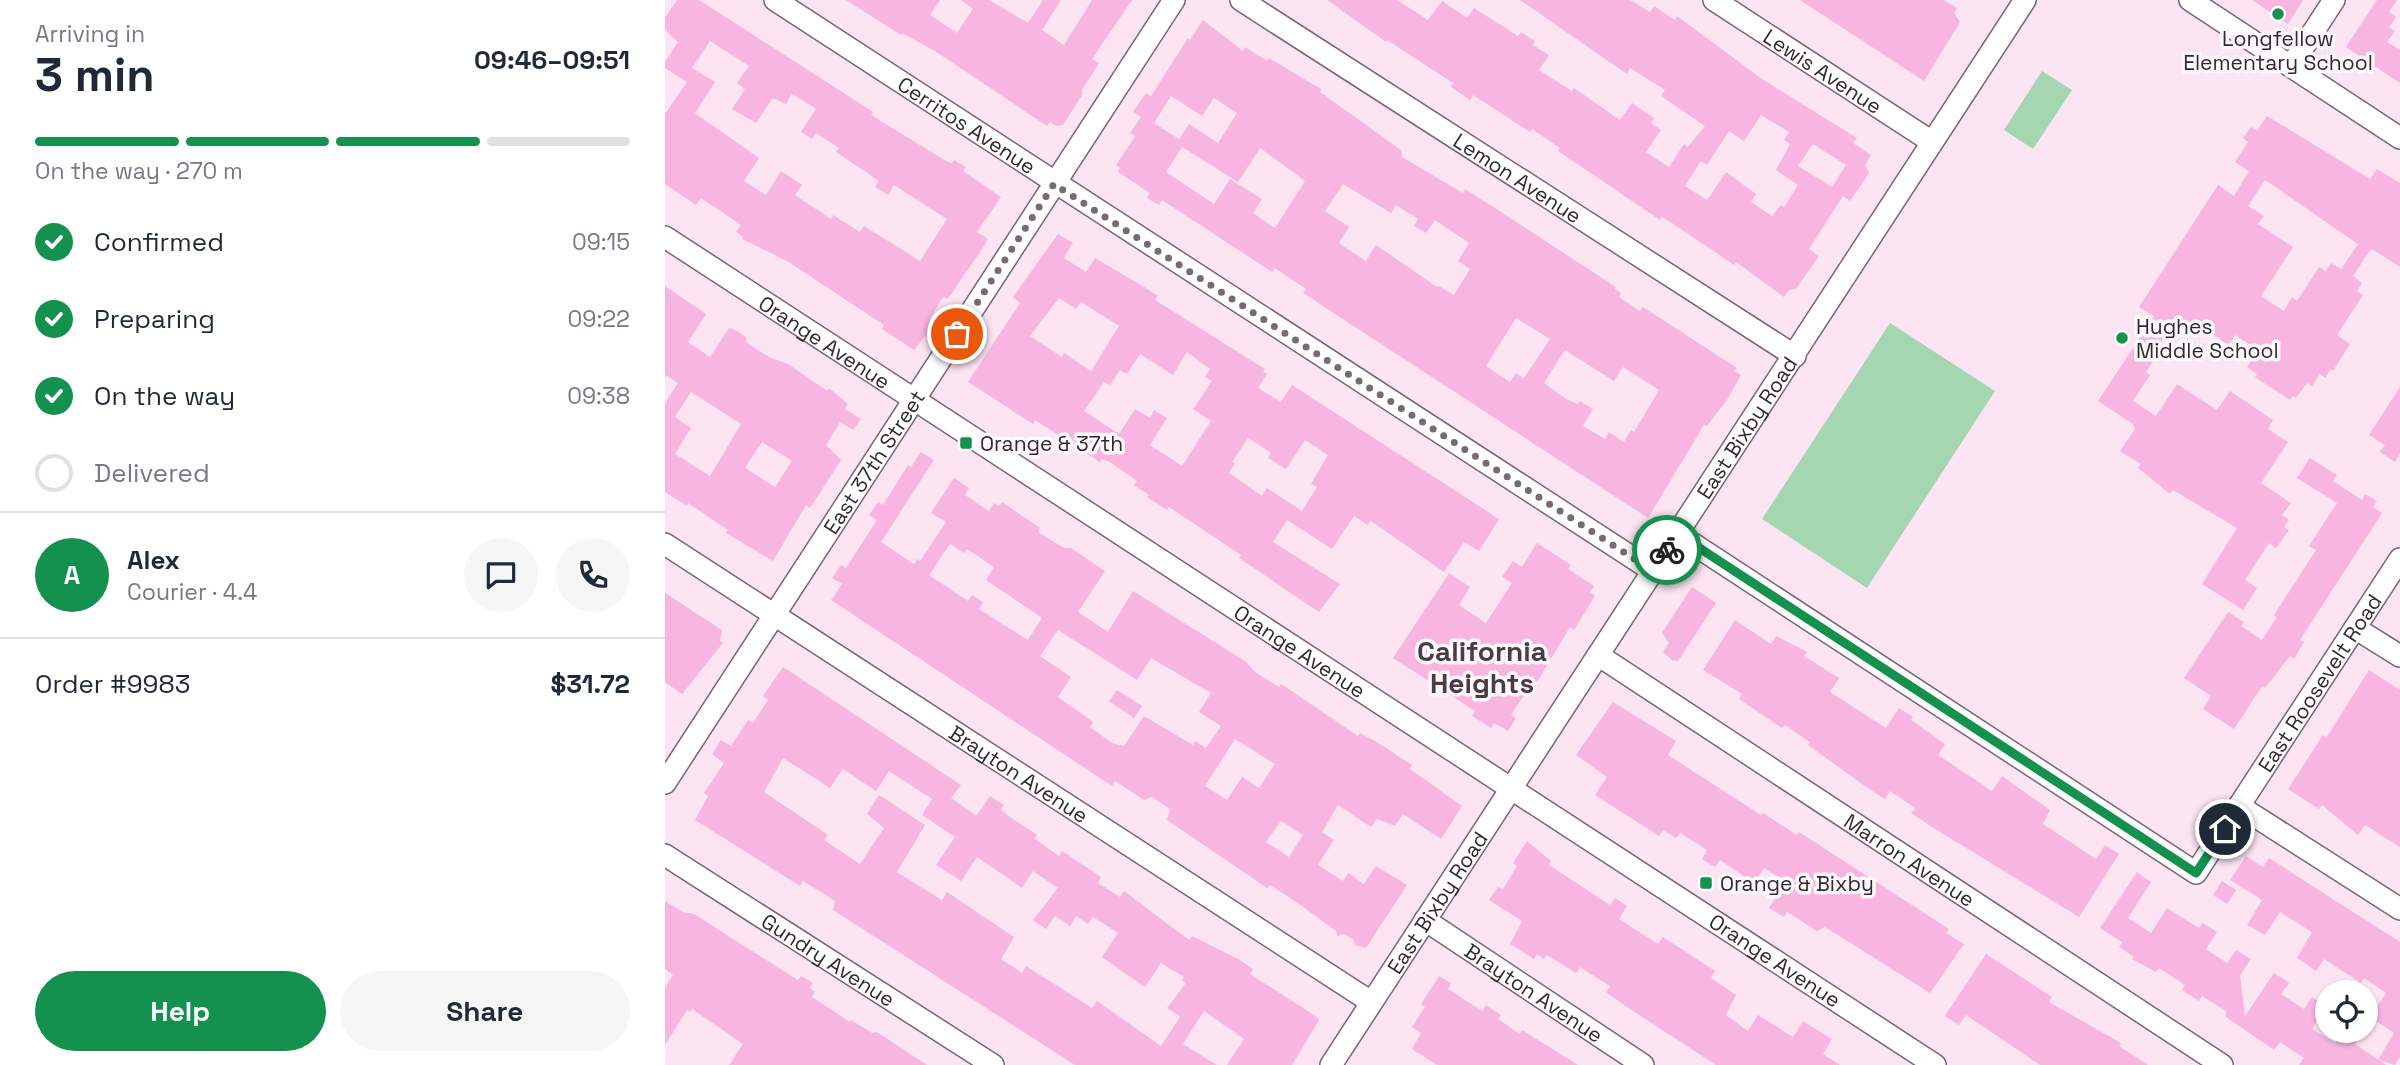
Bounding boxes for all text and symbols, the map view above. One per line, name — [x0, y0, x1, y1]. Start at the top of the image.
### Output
marker: Longfellow Elementary School — [2270, 6, 2286, 22]
text: Arriving in — [35, 19, 145, 49]
street label: Lewis Avenue — [1759, 23, 1887, 119]
place label: Longfellow Elementary School — [2183, 25, 2373, 76]
text: 09:46–09:51 — [474, 43, 630, 77]
text: 3 min — [35, 46, 155, 104]
street label: Cerritos Avenue — [893, 70, 1041, 180]
street label: Lemon Avenue — [1449, 127, 1587, 229]
text: On the way · 270 m — [35, 156, 243, 186]
icon: check — [35, 223, 73, 261]
text: Confirmed — [94, 225, 224, 259]
text: 09:15 — [572, 227, 630, 257]
street label: Orange Avenue — [754, 289, 896, 395]
icon: check — [35, 300, 73, 338]
text: Preparing — [94, 302, 215, 336]
text: 09:22 — [568, 304, 630, 334]
pin — [927, 304, 987, 364]
place label: Hughes Middle School — [2136, 313, 2279, 364]
icon: bag — [938, 315, 976, 353]
marker: Hughes Middle School — [2114, 330, 2130, 346]
street label: East Bixby Road — [1690, 351, 1803, 504]
icon: check — [35, 377, 73, 415]
text: On the way — [94, 379, 235, 413]
text: 09:38 — [567, 381, 630, 411]
street label: East 37th Street — [817, 385, 930, 539]
place label: Orange & 37th — [980, 430, 1123, 457]
marker: Orange & 37th — [958, 435, 974, 451]
text: Delivered — [94, 456, 210, 490]
courier — [1632, 515, 1702, 585]
icon: bike — [1648, 531, 1686, 569]
button: chat — [464, 538, 538, 612]
button: phone — [556, 538, 630, 612]
text: Alex — [127, 543, 180, 577]
text: A — [64, 558, 80, 592]
text: Courier · 4.4 — [127, 577, 257, 607]
street label: East Roosevelt Road — [2251, 589, 2387, 777]
street label: Orange Avenue — [1229, 598, 1371, 704]
district label: California Heights — [1417, 633, 1547, 701]
text: Order #9983 — [35, 667, 190, 701]
text: $31.72 — [551, 667, 630, 701]
street label: Brayton Avenue — [944, 719, 1094, 829]
pin — [2195, 799, 2255, 859]
street label: Marron Avenue — [1839, 807, 1980, 913]
icon: home — [2206, 810, 2244, 848]
street label: East Bixby Road — [1381, 826, 1493, 979]
place label: Orange & Bixby — [1720, 870, 1874, 897]
marker: Orange & Bixby — [1698, 875, 1714, 891]
street label: Gundry Avenue — [757, 907, 900, 1012]
street label: Orange Avenue — [1704, 907, 1846, 1013]
street label: Brayton Avenue — [1460, 937, 1608, 1048]
button: Help — [35, 971, 326, 1051]
button: Share — [340, 971, 630, 1051]
map controls — [2315, 980, 2378, 1043]
button: locate — [2315, 980, 2378, 1043]

